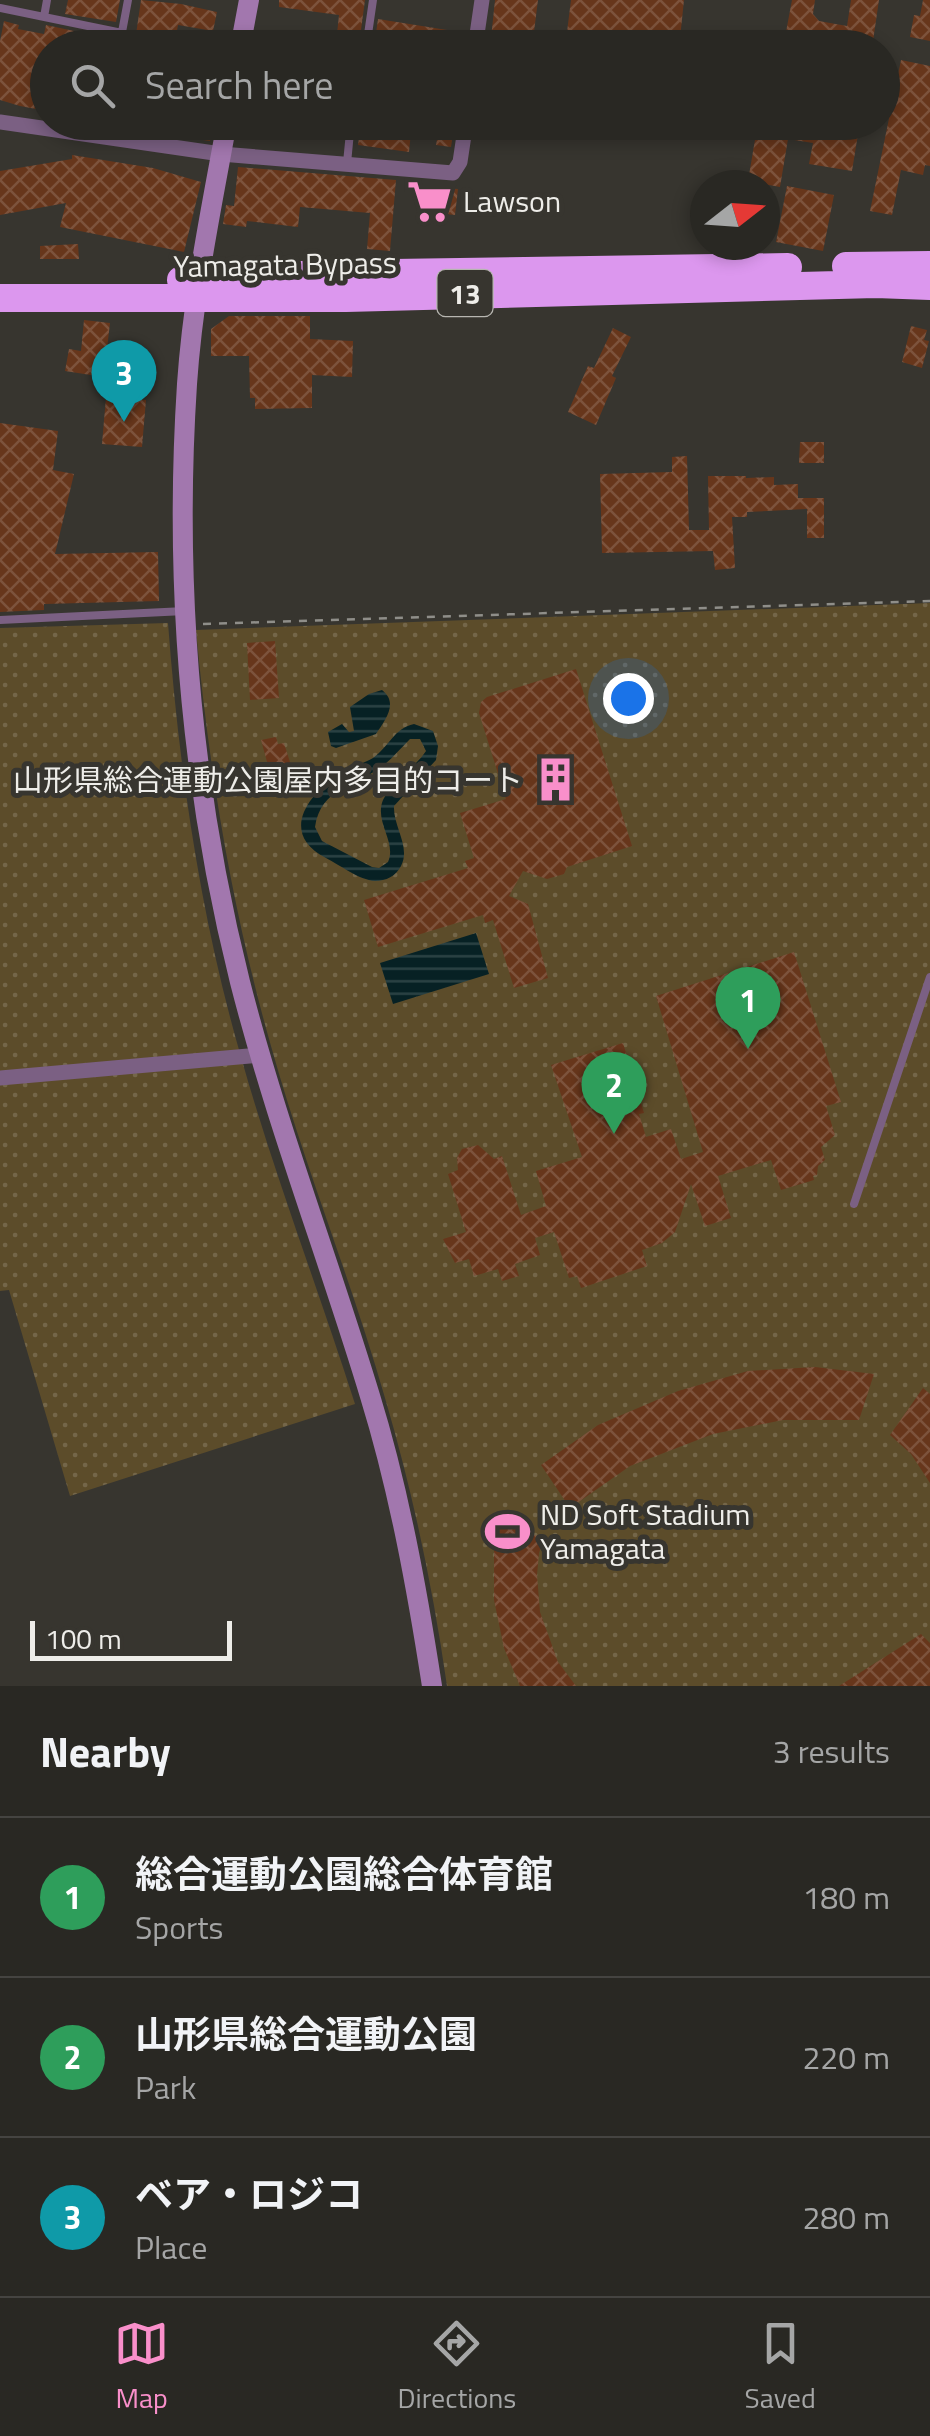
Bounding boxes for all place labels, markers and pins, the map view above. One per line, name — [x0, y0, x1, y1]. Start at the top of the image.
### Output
supermarket icon: Lawson — [406, 177, 454, 225]
place label: Lawson — [463, 178, 561, 224]
pin: 3 — [92, 340, 156, 422]
building icon: 山形県総合運動公園屋内多目的コート — [532, 756, 580, 804]
place label: 山形県総合運動公園屋内多目的コート — [13, 757, 523, 803]
pin: 1 — [716, 966, 780, 1049]
pin: 2 — [582, 1052, 646, 1134]
place label: ND Soft Stadium Yamagata — [540, 1491, 750, 1571]
sports icon: ND Soft Stadium Yamagata — [483, 1507, 531, 1555]

